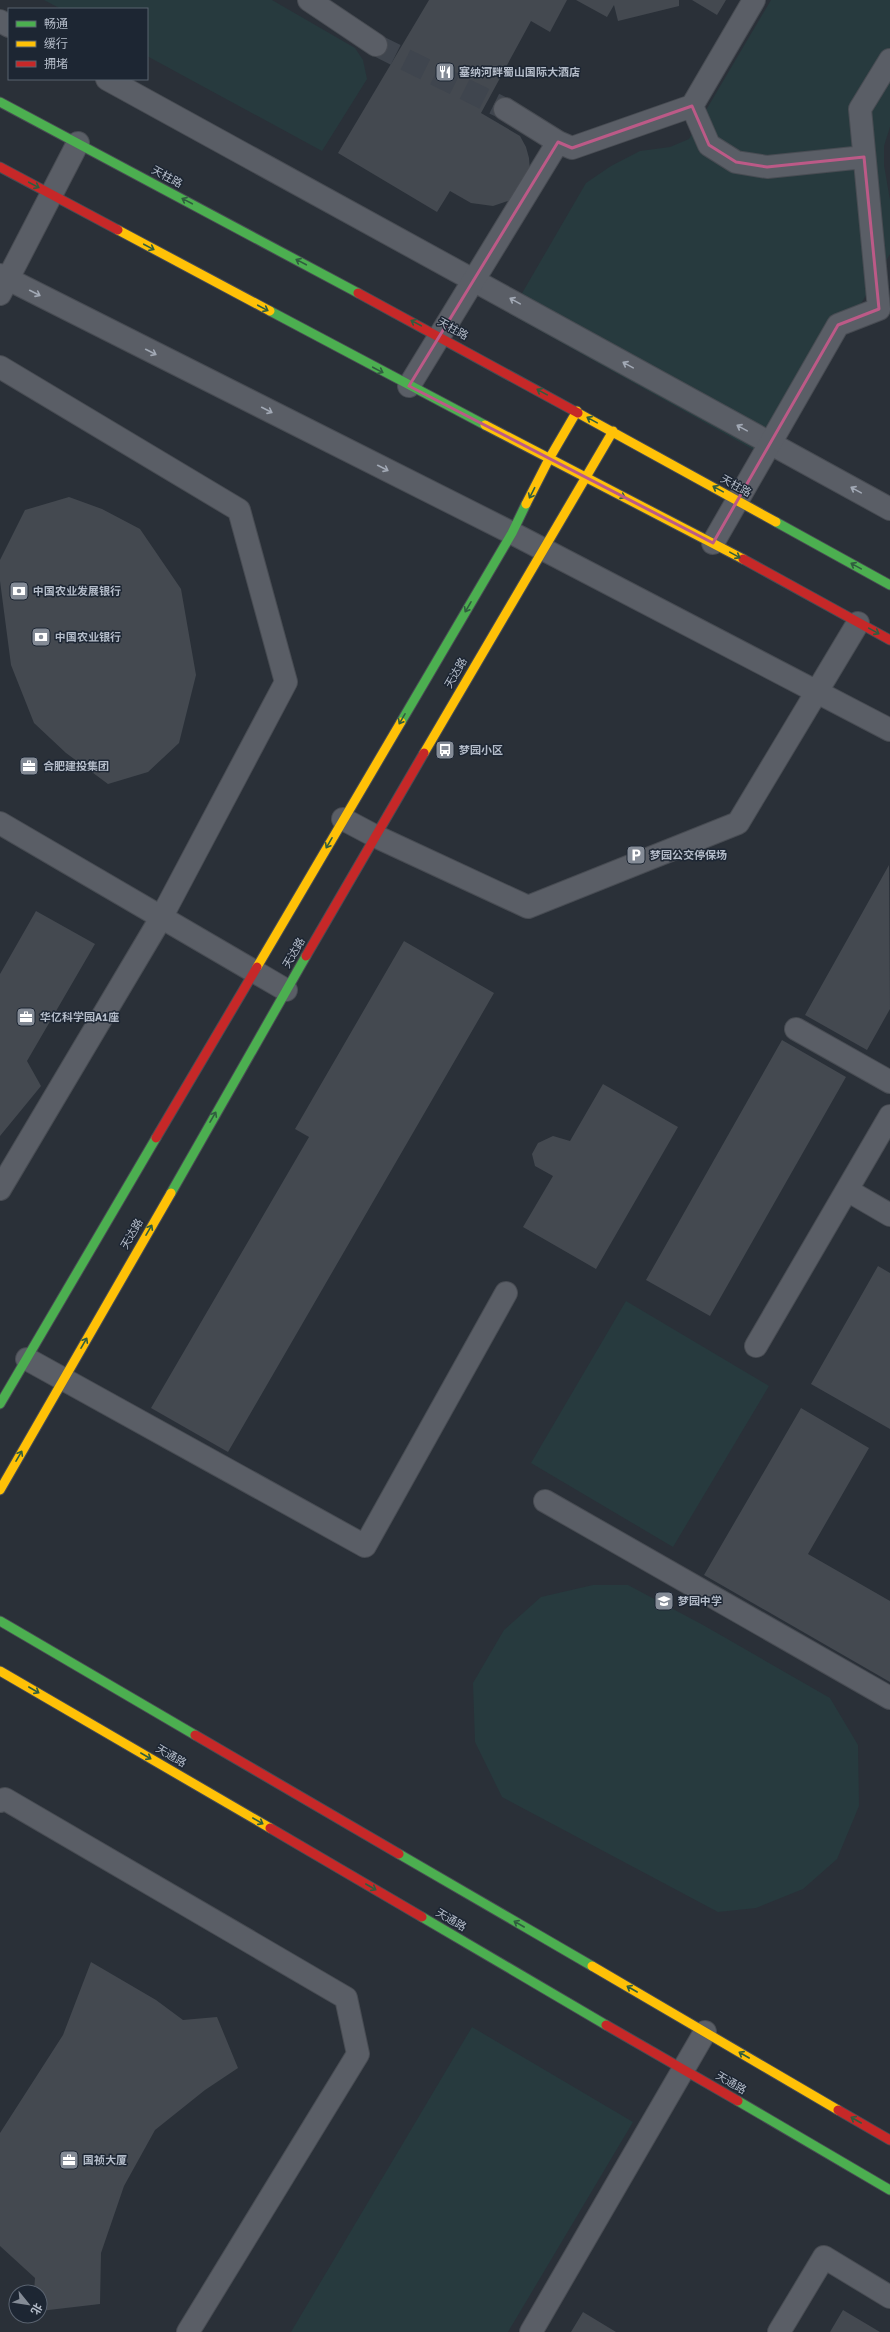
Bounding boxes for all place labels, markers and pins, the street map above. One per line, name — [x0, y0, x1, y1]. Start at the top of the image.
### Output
restaurant icon: 塞纳河畔蜀山国际大酒店 — [434, 61, 456, 83]
place label: 塞纳河畔蜀山国际大酒店 — [459, 66, 580, 79]
bank icon: 中国农业发展银行 — [8, 580, 30, 602]
place label: 中国农业发展银行 — [33, 585, 121, 598]
bank icon: 中国农业银行 — [30, 626, 52, 648]
place label: 中国农业银行 — [55, 631, 121, 644]
bus stop icon: 梦园小区 — [434, 739, 456, 761]
place label: 梦园小区 — [459, 744, 503, 757]
office icon: 合肥建投集团 — [18, 755, 40, 777]
place label: 合肥建投集团 — [43, 760, 109, 773]
parking icon: 梦园公交停保场 — [625, 844, 647, 866]
place label: 梦园公交停保场 — [650, 849, 727, 862]
office icon: 华亿科学园A1座 — [15, 1006, 37, 1028]
place label: 华亿科学园A1座 — [40, 1011, 119, 1024]
school or university icon: 梦园中学 — [653, 1590, 675, 1612]
place label: 梦园中学 — [678, 1595, 722, 1608]
office icon: 国祯大厦 — [58, 2149, 80, 2171]
place label: 国祯大厦 — [83, 2154, 127, 2167]

